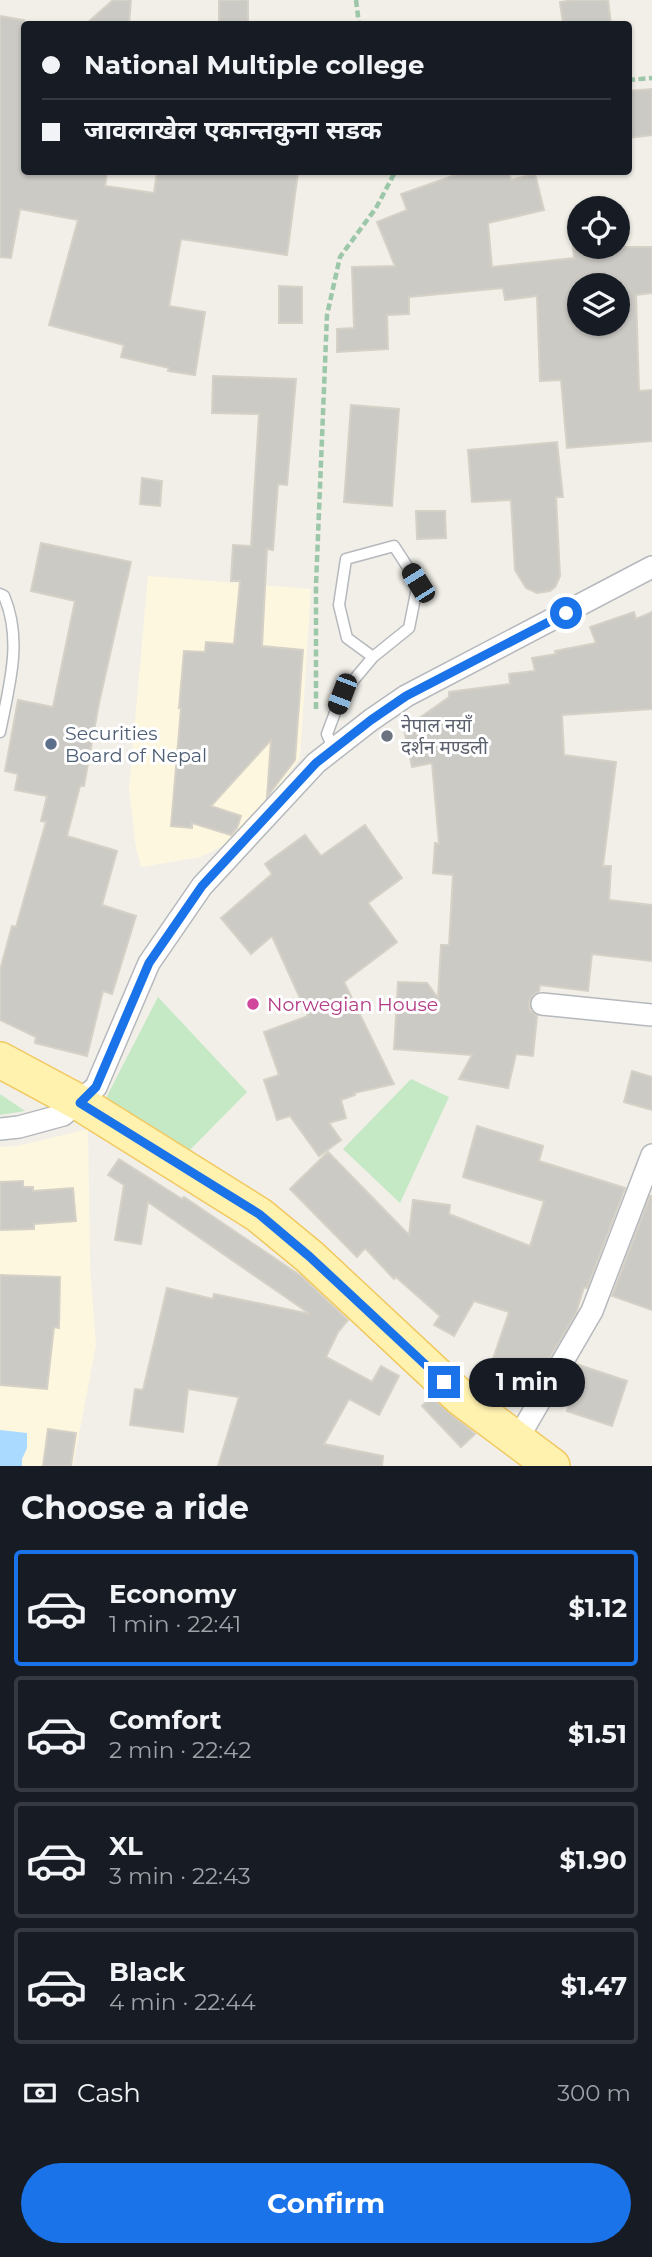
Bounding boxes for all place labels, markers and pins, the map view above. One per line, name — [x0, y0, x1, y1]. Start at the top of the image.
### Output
place label: नेपाल नयाँ दर्शन मण्डली — [401, 714, 489, 759]
place label: Securities Board of Nepal — [65, 722, 207, 767]
marker: नेपाल नयाँ दर्शन मण्डली — [379, 728, 395, 744]
marker: Securities Board of Nepal — [43, 736, 59, 752]
place label: Norwegian House — [267, 993, 438, 1016]
marker: Norwegian House — [245, 996, 261, 1012]

